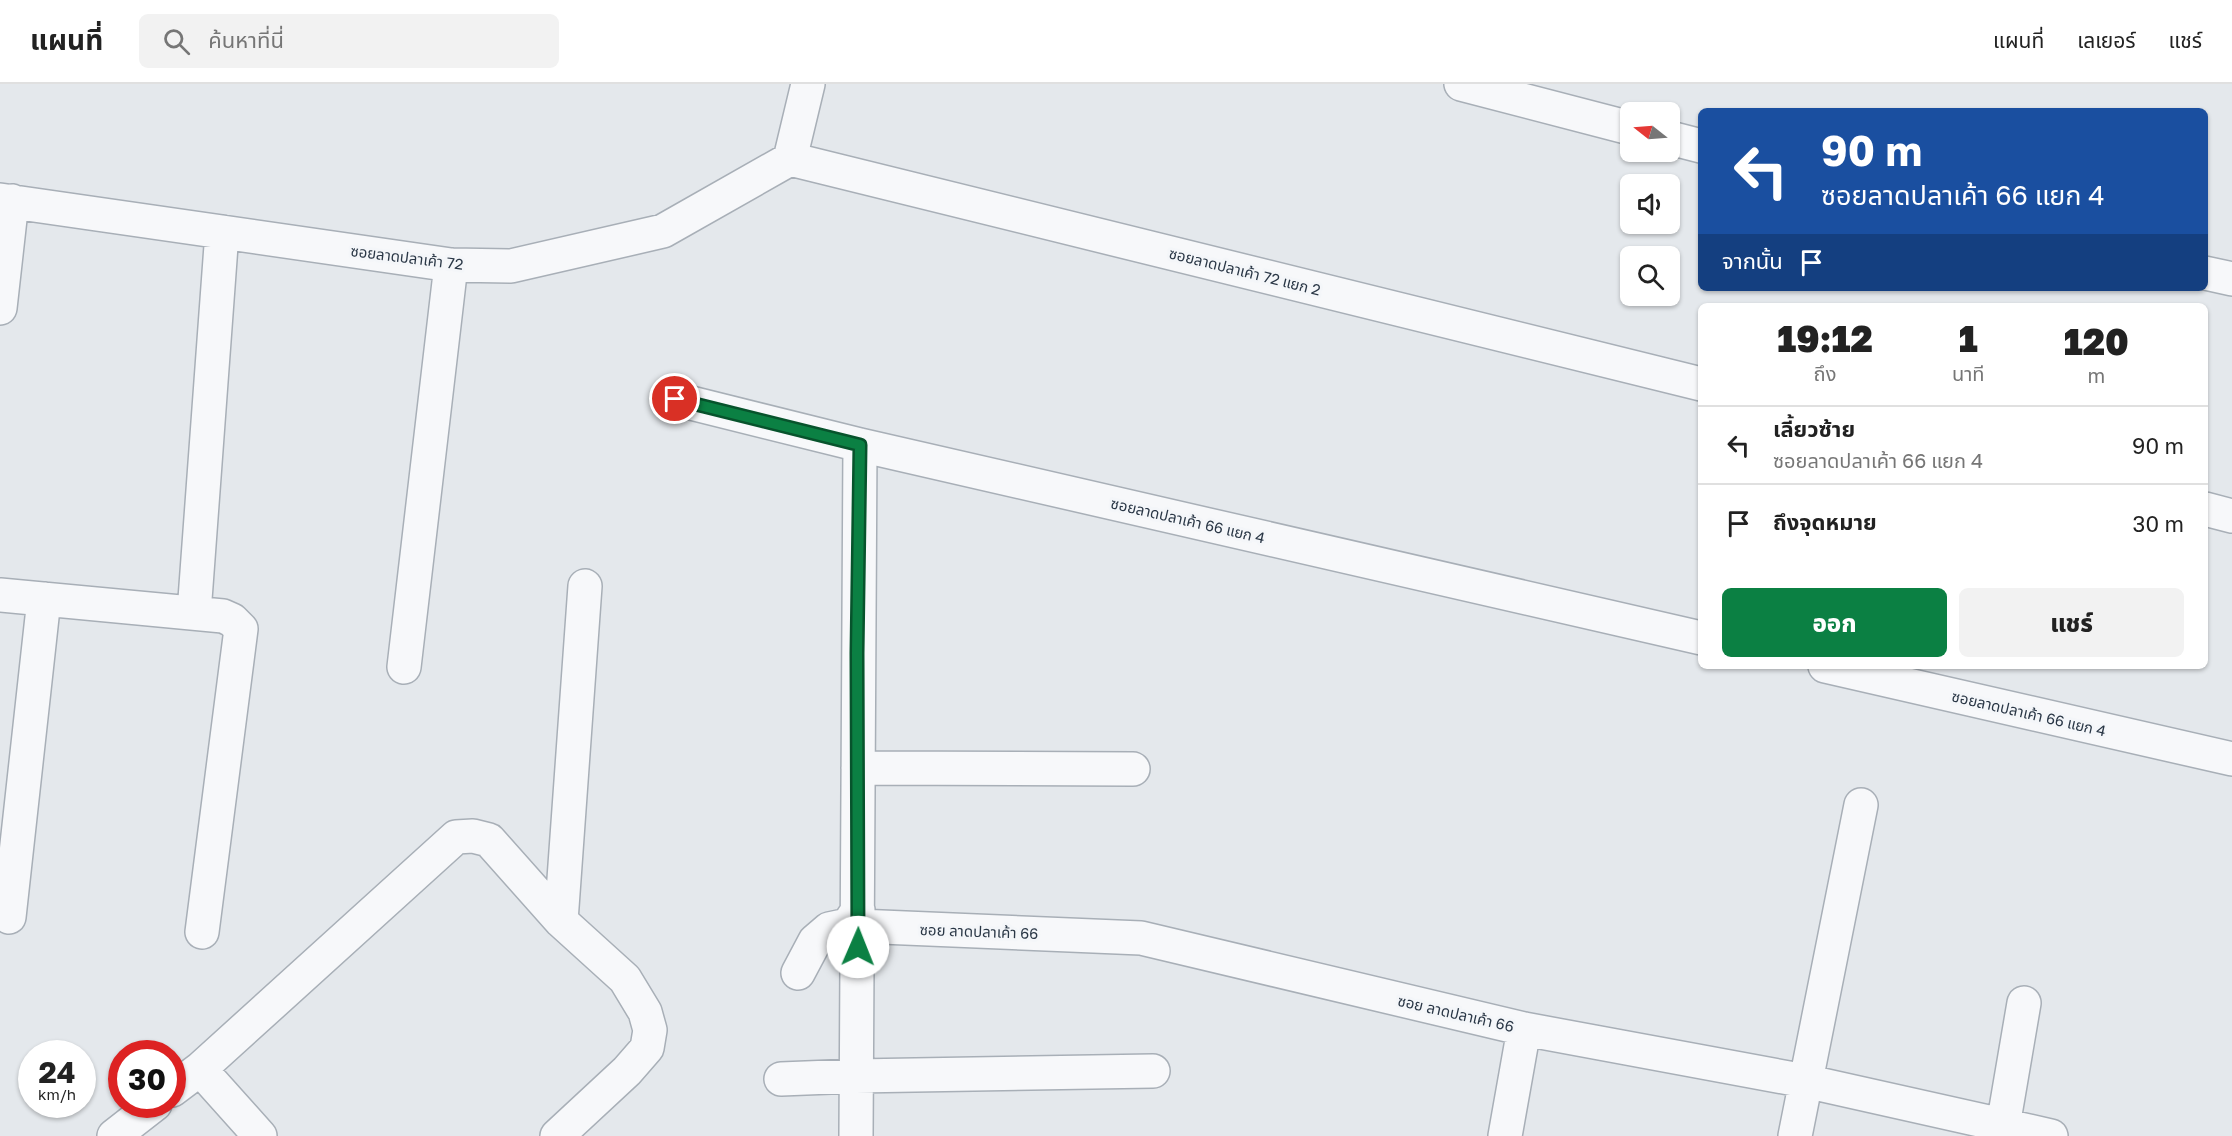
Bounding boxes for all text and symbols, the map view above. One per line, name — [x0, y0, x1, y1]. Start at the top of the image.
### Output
search box — [139, 14, 559, 68]
text: แผนที่ — [30, 23, 103, 56]
icon: search — [160, 25, 193, 58]
text: ค้นหาที่นี่ — [208, 26, 284, 53]
text: แผนที่ — [1993, 27, 2044, 53]
text: เลเยอร์ — [2077, 27, 2136, 53]
text: แชร์ — [2169, 27, 2202, 53]
north arrow — [1620, 102, 1680, 162]
map controls — [1620, 102, 1680, 306]
text: 90 m — [1821, 125, 1922, 175]
icon: left — [1722, 132, 1800, 210]
button: sound — [1620, 174, 1680, 234]
text: ซอยลาดปลาเค้า 66 แยก 4 — [1821, 179, 2105, 211]
street label: ซอยลาดปลาเค้า 72 — [350, 241, 464, 273]
street label: ซอยลาดปลาเค้า 72 แยก 2 — [1167, 243, 1323, 299]
button: search — [1620, 246, 1680, 306]
icon: arrive — [1795, 246, 1828, 279]
text: จากนั้น — [1722, 247, 1783, 274]
text: 19:12 — [1777, 317, 1873, 360]
text: 1 — [1959, 317, 1978, 360]
text: 120 — [2064, 320, 2129, 363]
text: ถึง — [1814, 361, 1836, 385]
text: นาที — [1952, 361, 1985, 385]
text: m — [2087, 363, 2105, 387]
pin — [649, 373, 700, 424]
icon: arrive — [658, 382, 691, 415]
text: เลี้ยวซ้าย — [1773, 415, 1855, 442]
icon: left — [1722, 429, 1755, 462]
text: 90 m — [2132, 432, 2184, 459]
text: ซอยลาดปลาเค้า 66 แยก 4 — [1773, 448, 1983, 472]
street label: ซอยลาดปลาเค้า 66 แยก 4 — [1109, 494, 1267, 546]
icon: arrive — [1722, 507, 1755, 540]
text: ถึงจุดหมาย — [1773, 508, 1877, 535]
text: 30 m — [2133, 510, 2184, 537]
button: ออก — [1722, 588, 1947, 657]
button: แชร์ — [1959, 588, 2184, 657]
street label: ซอยลาดปลาเค้า 66 แยก 4 — [1950, 687, 2108, 739]
position arrow — [826, 915, 890, 979]
street label: ซอย ลาดปลาเค้า 66 — [919, 920, 1039, 942]
street label: ซอย ลาดปลาเค้า 66 — [1396, 991, 1516, 1035]
speed limit sign: 30 — [108, 1040, 186, 1118]
text: 24 — [38, 1054, 76, 1090]
text: km/h — [38, 1085, 76, 1103]

